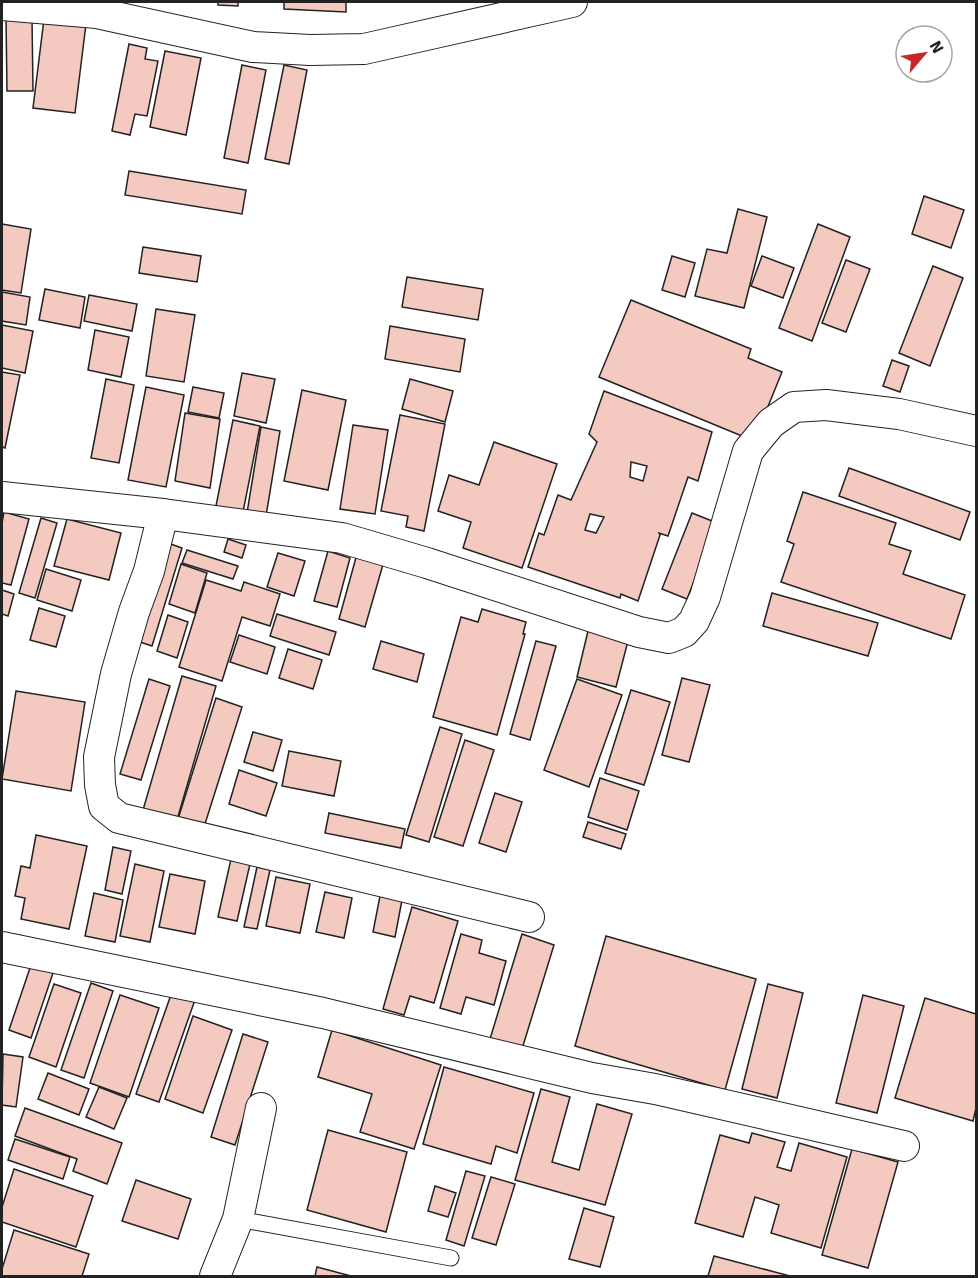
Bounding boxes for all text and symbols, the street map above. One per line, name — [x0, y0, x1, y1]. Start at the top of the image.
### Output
north arrow — [894, 24, 954, 84]
text: N — [925, 37, 948, 57]

